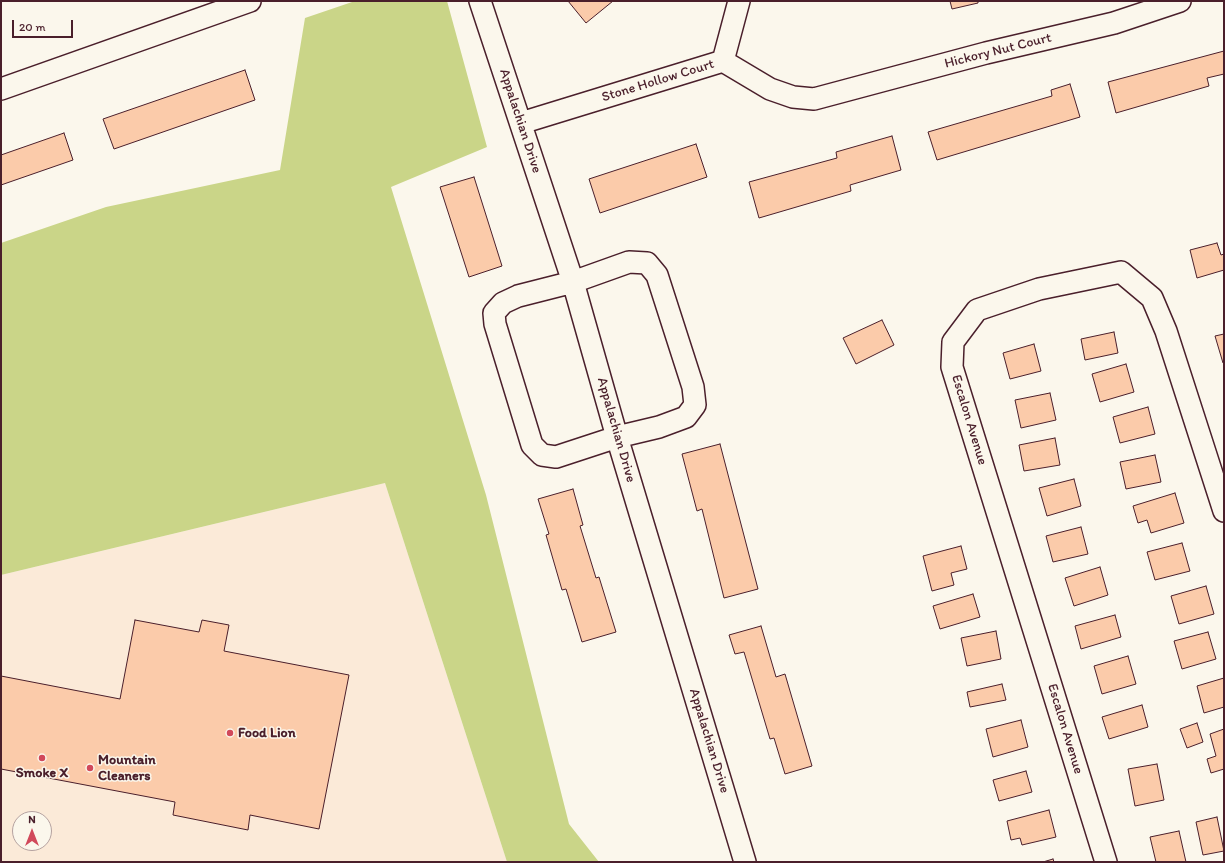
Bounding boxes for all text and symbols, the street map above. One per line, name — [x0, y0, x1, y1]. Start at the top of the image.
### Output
scale bar — [14, 12, 75, 38]
text: 20 m — [19, 20, 46, 34]
street label: Hickory Nut Court — [943, 30, 1053, 72]
street label: Stone Hollow Court — [600, 56, 716, 106]
street label: Appalachian Drive — [495, 67, 545, 175]
street label: Escalon Avenue — [947, 373, 991, 467]
street label: Appalachian Drive — [593, 375, 639, 485]
street label: Escalon Avenue — [1043, 682, 1087, 776]
street label: Appalachian Drive — [685, 687, 733, 795]
place label: Food Lion — [238, 725, 296, 741]
marker: Food Lion — [225, 728, 235, 738]
place label: Mountain Cleaners — [98, 752, 156, 784]
marker: Smoke X — [37, 753, 47, 763]
marker: Mountain Cleaners — [85, 763, 95, 773]
place label: Smoke X — [16, 765, 68, 781]
north arrow — [12, 811, 52, 851]
text: N — [28, 813, 36, 826]

